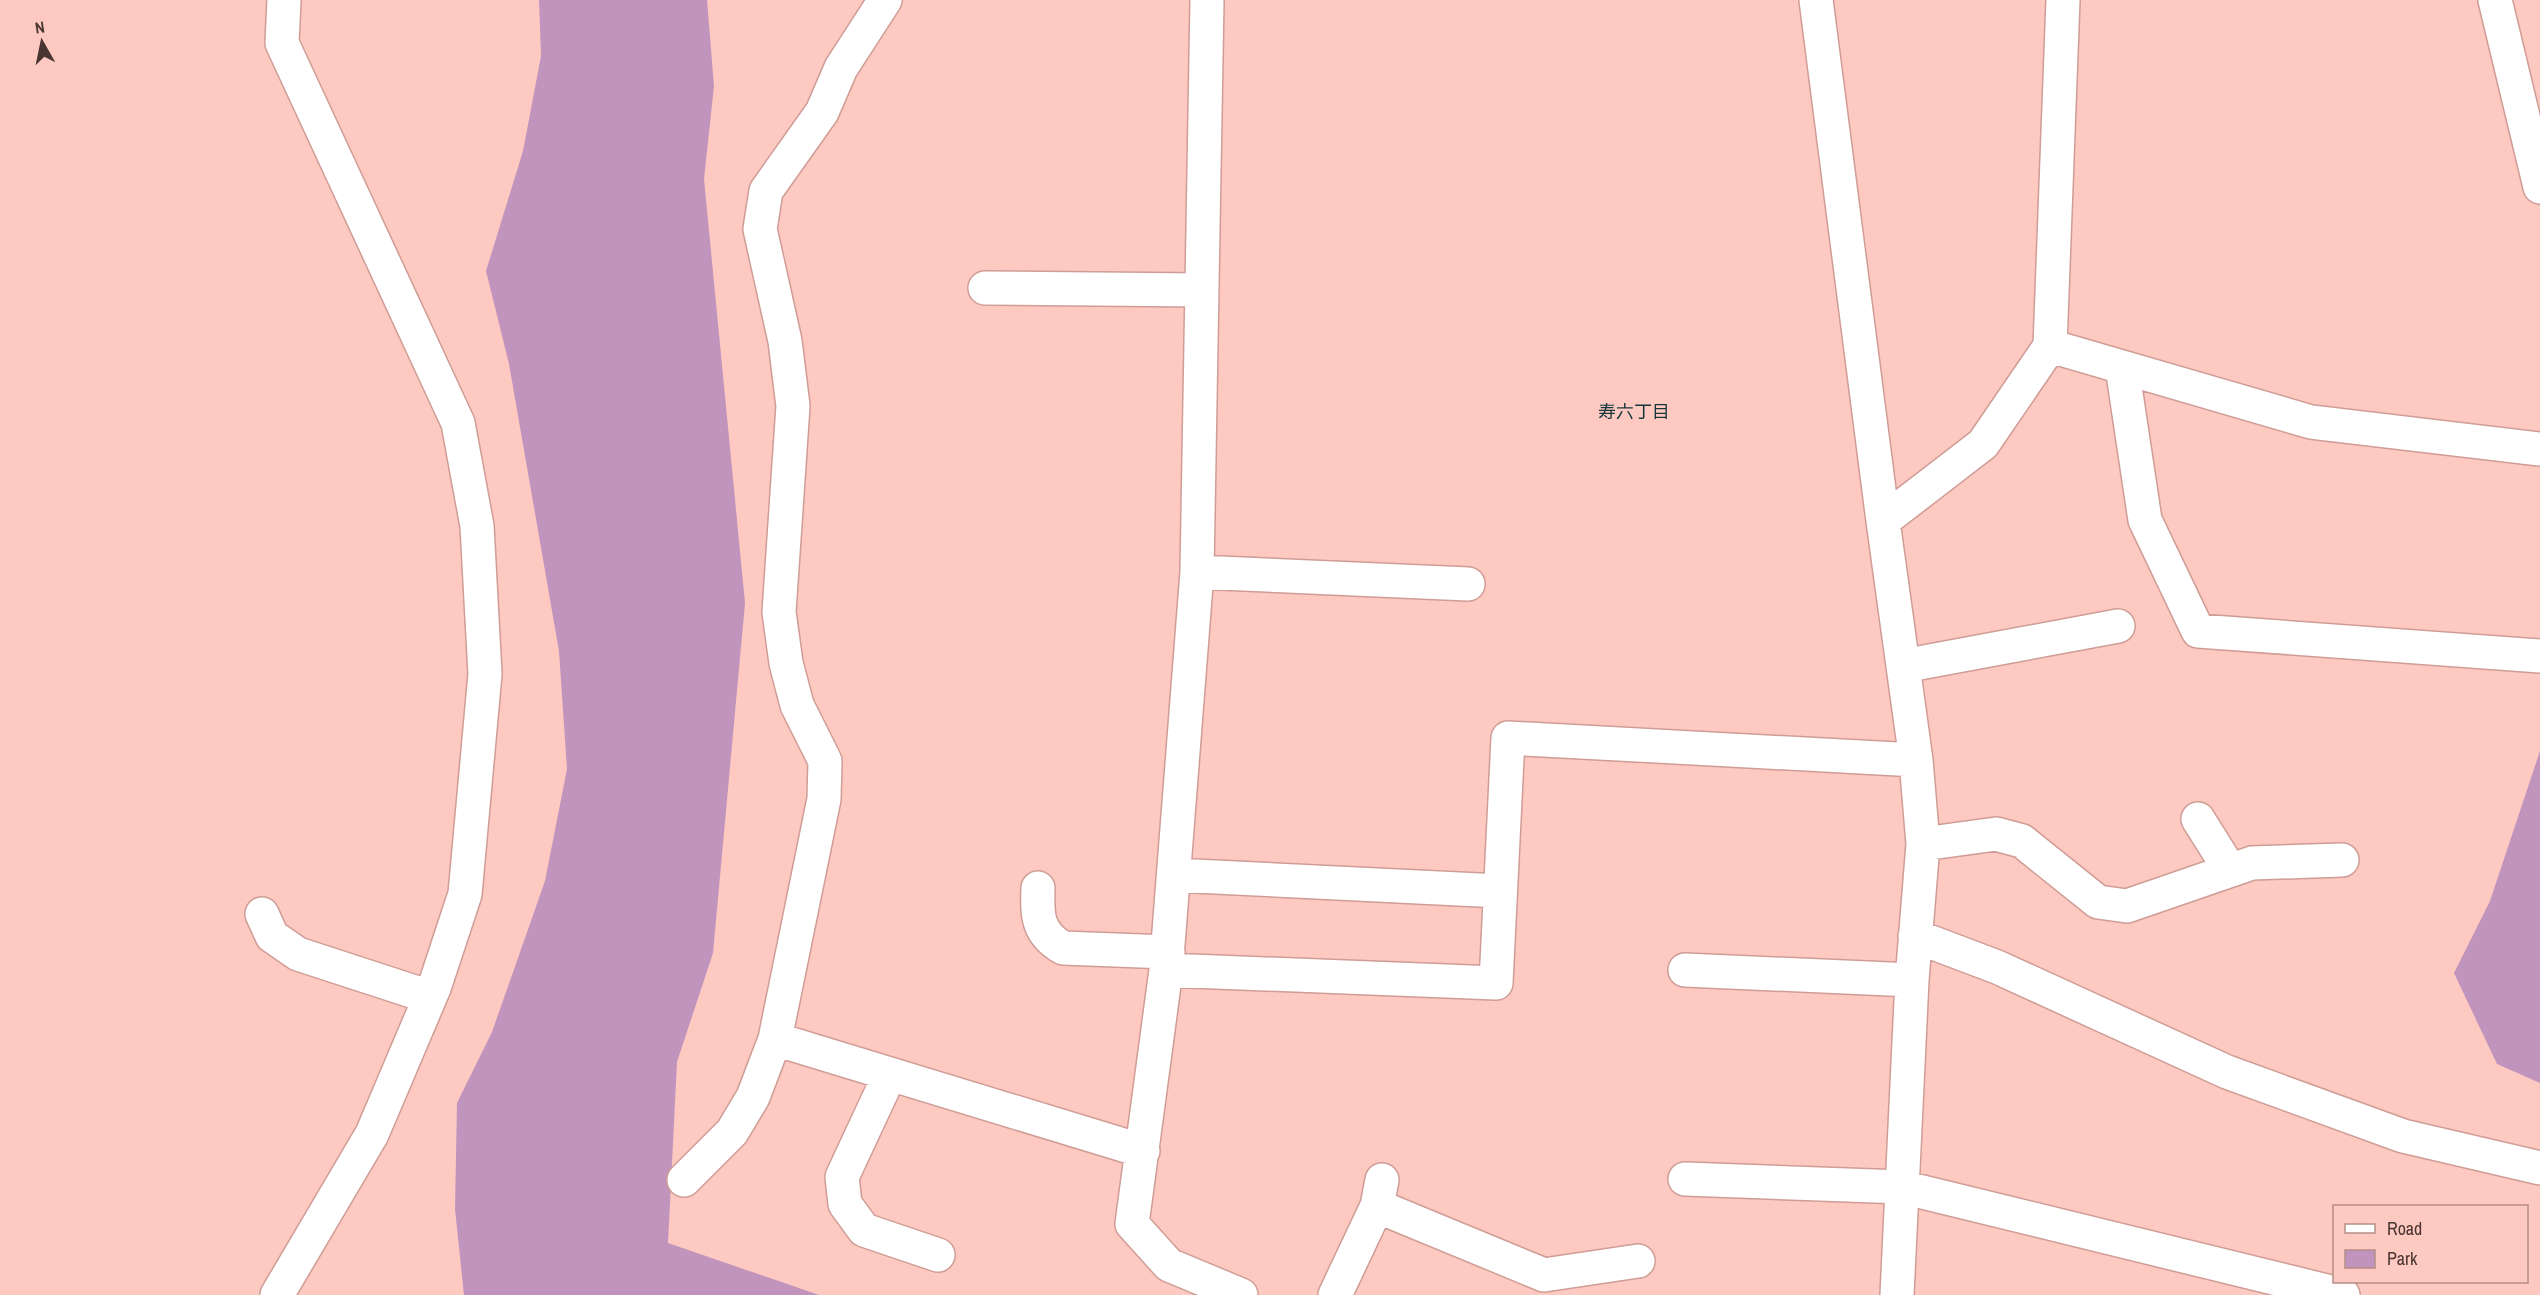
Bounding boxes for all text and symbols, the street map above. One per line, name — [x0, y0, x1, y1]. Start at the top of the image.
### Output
north arrow — [12, 12, 72, 72]
text: N — [33, 16, 46, 39]
district label: 寿六丁目 — [1598, 399, 1670, 424]
legend — [2333, 1205, 2528, 1283]
text: Road — [2387, 1216, 2422, 1241]
text: Park — [2387, 1246, 2418, 1271]

